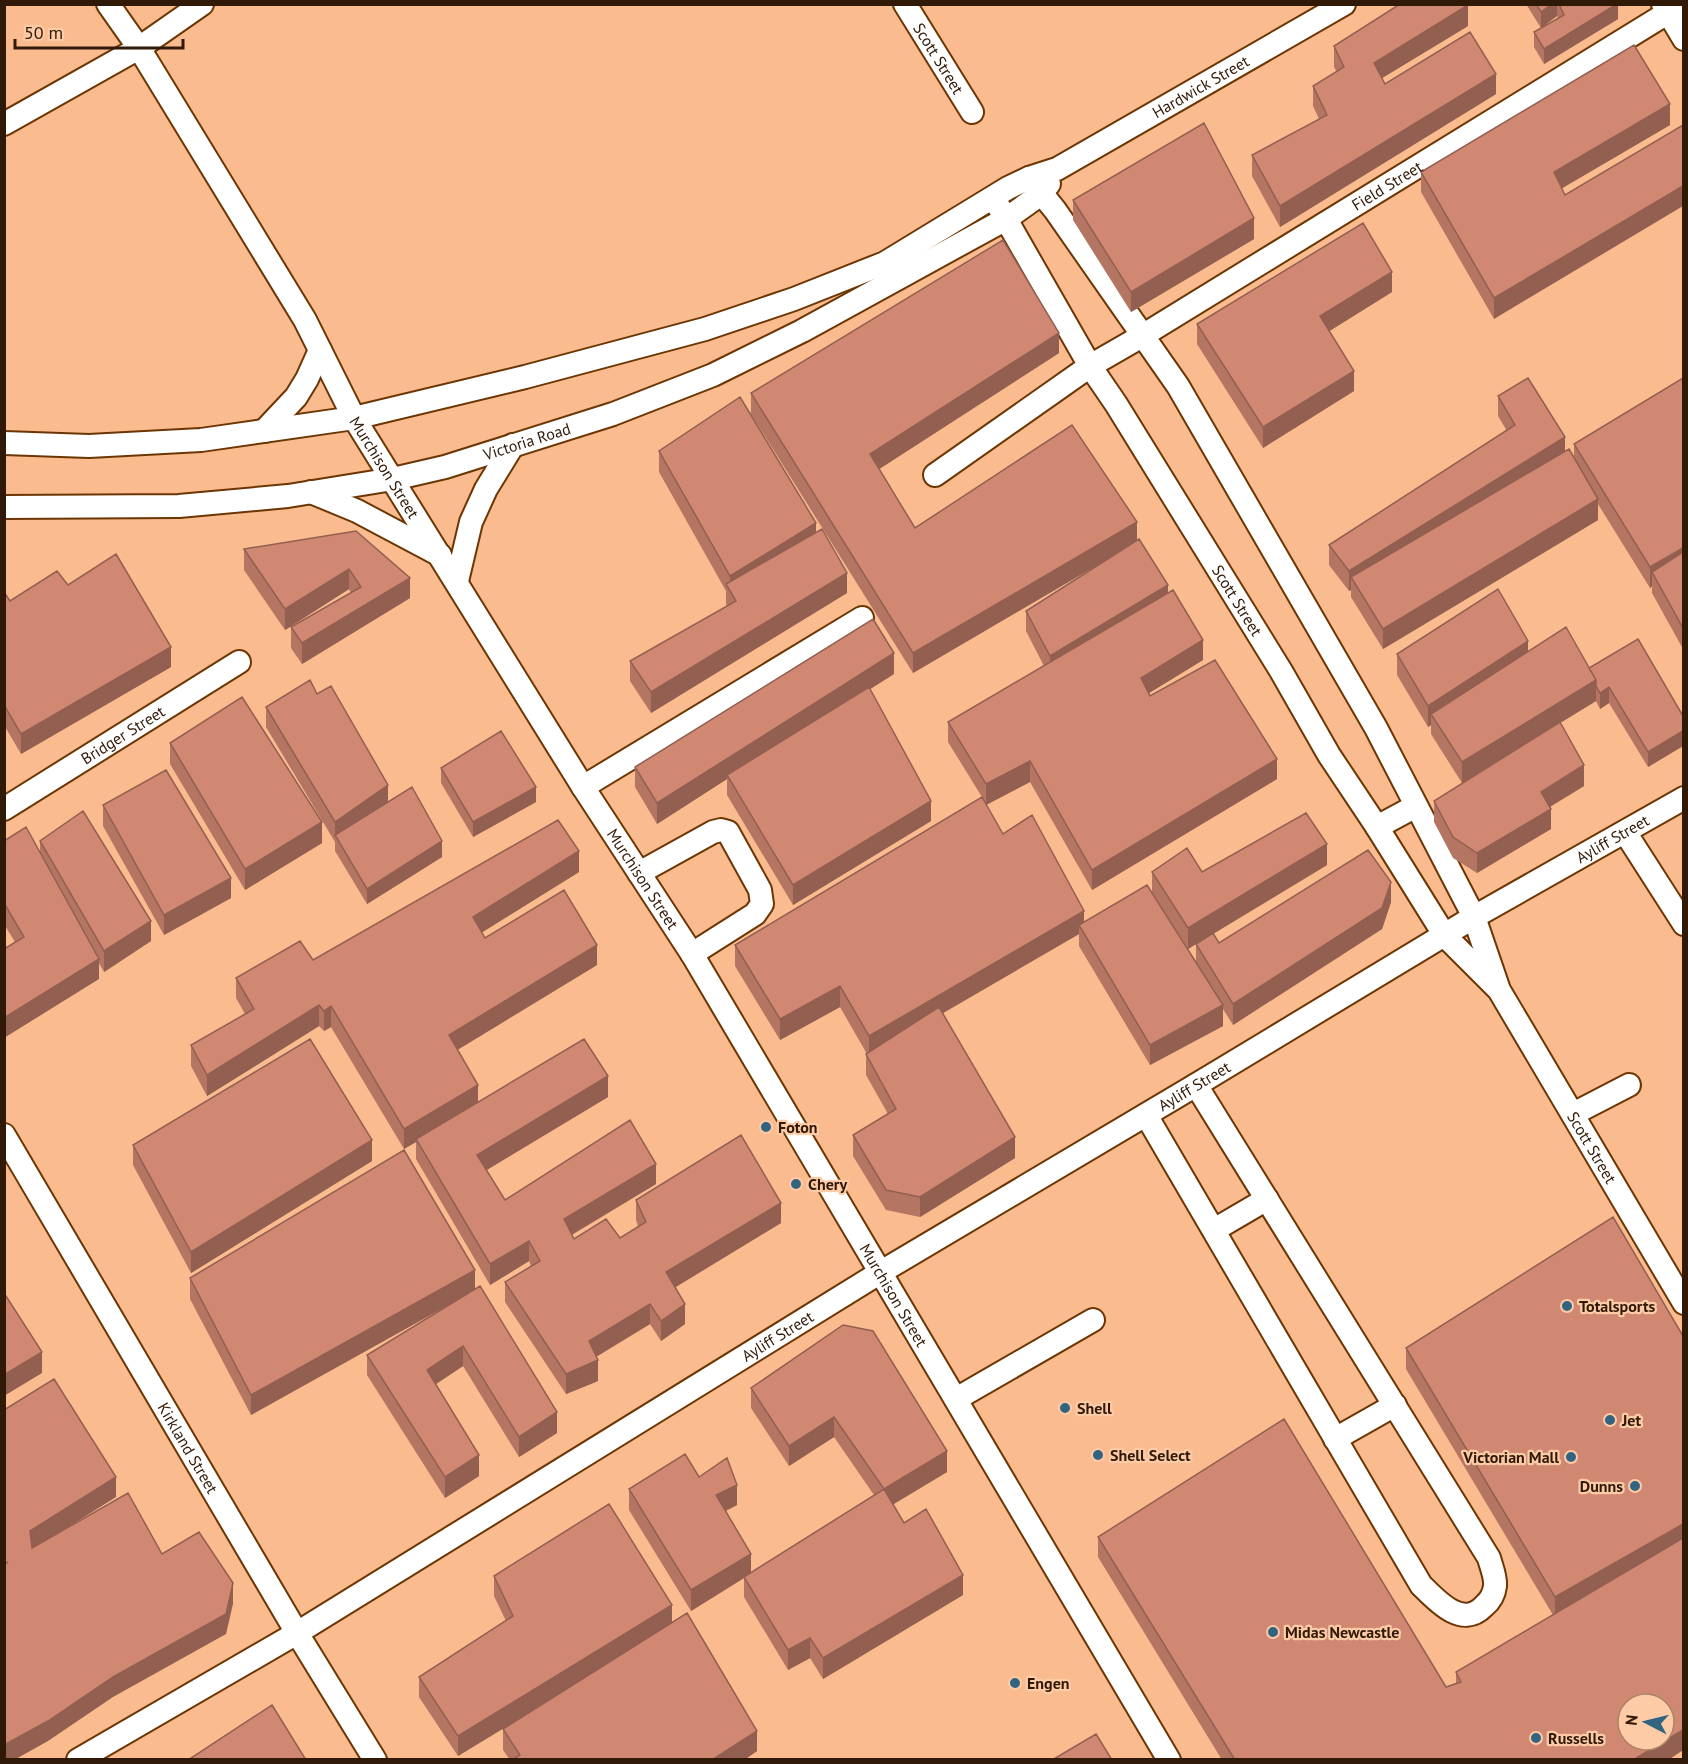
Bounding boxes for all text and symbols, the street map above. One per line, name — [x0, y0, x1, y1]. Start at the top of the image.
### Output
scale bar — [15, 12, 183, 50]
street label: Scott Street — [909, 19, 969, 98]
text: 50 m — [24, 21, 63, 44]
street label: Hardwick Street — [1149, 51, 1253, 122]
street label: Field Street — [1348, 156, 1426, 215]
street label: Murchison Street — [345, 413, 424, 522]
street label: Victoria Road — [480, 418, 573, 465]
street label: Scott Street — [1208, 561, 1267, 640]
street label: Bridger Street — [77, 701, 169, 768]
street label: Ayliff Street — [1572, 810, 1653, 867]
street label: Murchison Street — [603, 825, 683, 933]
street label: Ayliff Street — [1154, 1056, 1234, 1115]
street label: Scott Street — [1563, 1108, 1621, 1187]
place label: Foton — [778, 1117, 818, 1137]
marker: Foton — [759, 1120, 773, 1134]
place label: Chery — [808, 1174, 847, 1194]
marker: Chery — [789, 1177, 803, 1191]
street label: Murchison Street — [856, 1240, 932, 1351]
place label: Totalsports — [1579, 1296, 1656, 1316]
marker: Totalsports — [1560, 1299, 1574, 1313]
street label: Ayliff Street — [738, 1306, 818, 1366]
place label: Shell — [1077, 1398, 1112, 1418]
street label: Kirkland Street — [153, 1399, 223, 1498]
marker: Shell — [1058, 1401, 1072, 1415]
place label: Jet — [1621, 1410, 1641, 1430]
marker: Jet — [1603, 1413, 1617, 1427]
place label: Shell Select — [1110, 1445, 1191, 1465]
place label: Victorian Mall — [1462, 1447, 1559, 1467]
marker: Shell Select — [1091, 1448, 1105, 1462]
marker: Victorian Mall — [1564, 1450, 1578, 1464]
place label: Dunns — [1580, 1476, 1623, 1496]
marker: Dunns — [1628, 1479, 1642, 1493]
place label: Midas Newcastle — [1285, 1622, 1399, 1642]
marker: Midas Newcastle — [1266, 1625, 1280, 1639]
place label: Engen — [1027, 1673, 1070, 1693]
marker: Engen — [1008, 1676, 1022, 1690]
north arrow — [1616, 1692, 1676, 1752]
text: N — [1621, 1714, 1642, 1727]
place label: Russells — [1548, 1728, 1604, 1748]
marker: Russells — [1529, 1731, 1543, 1745]

